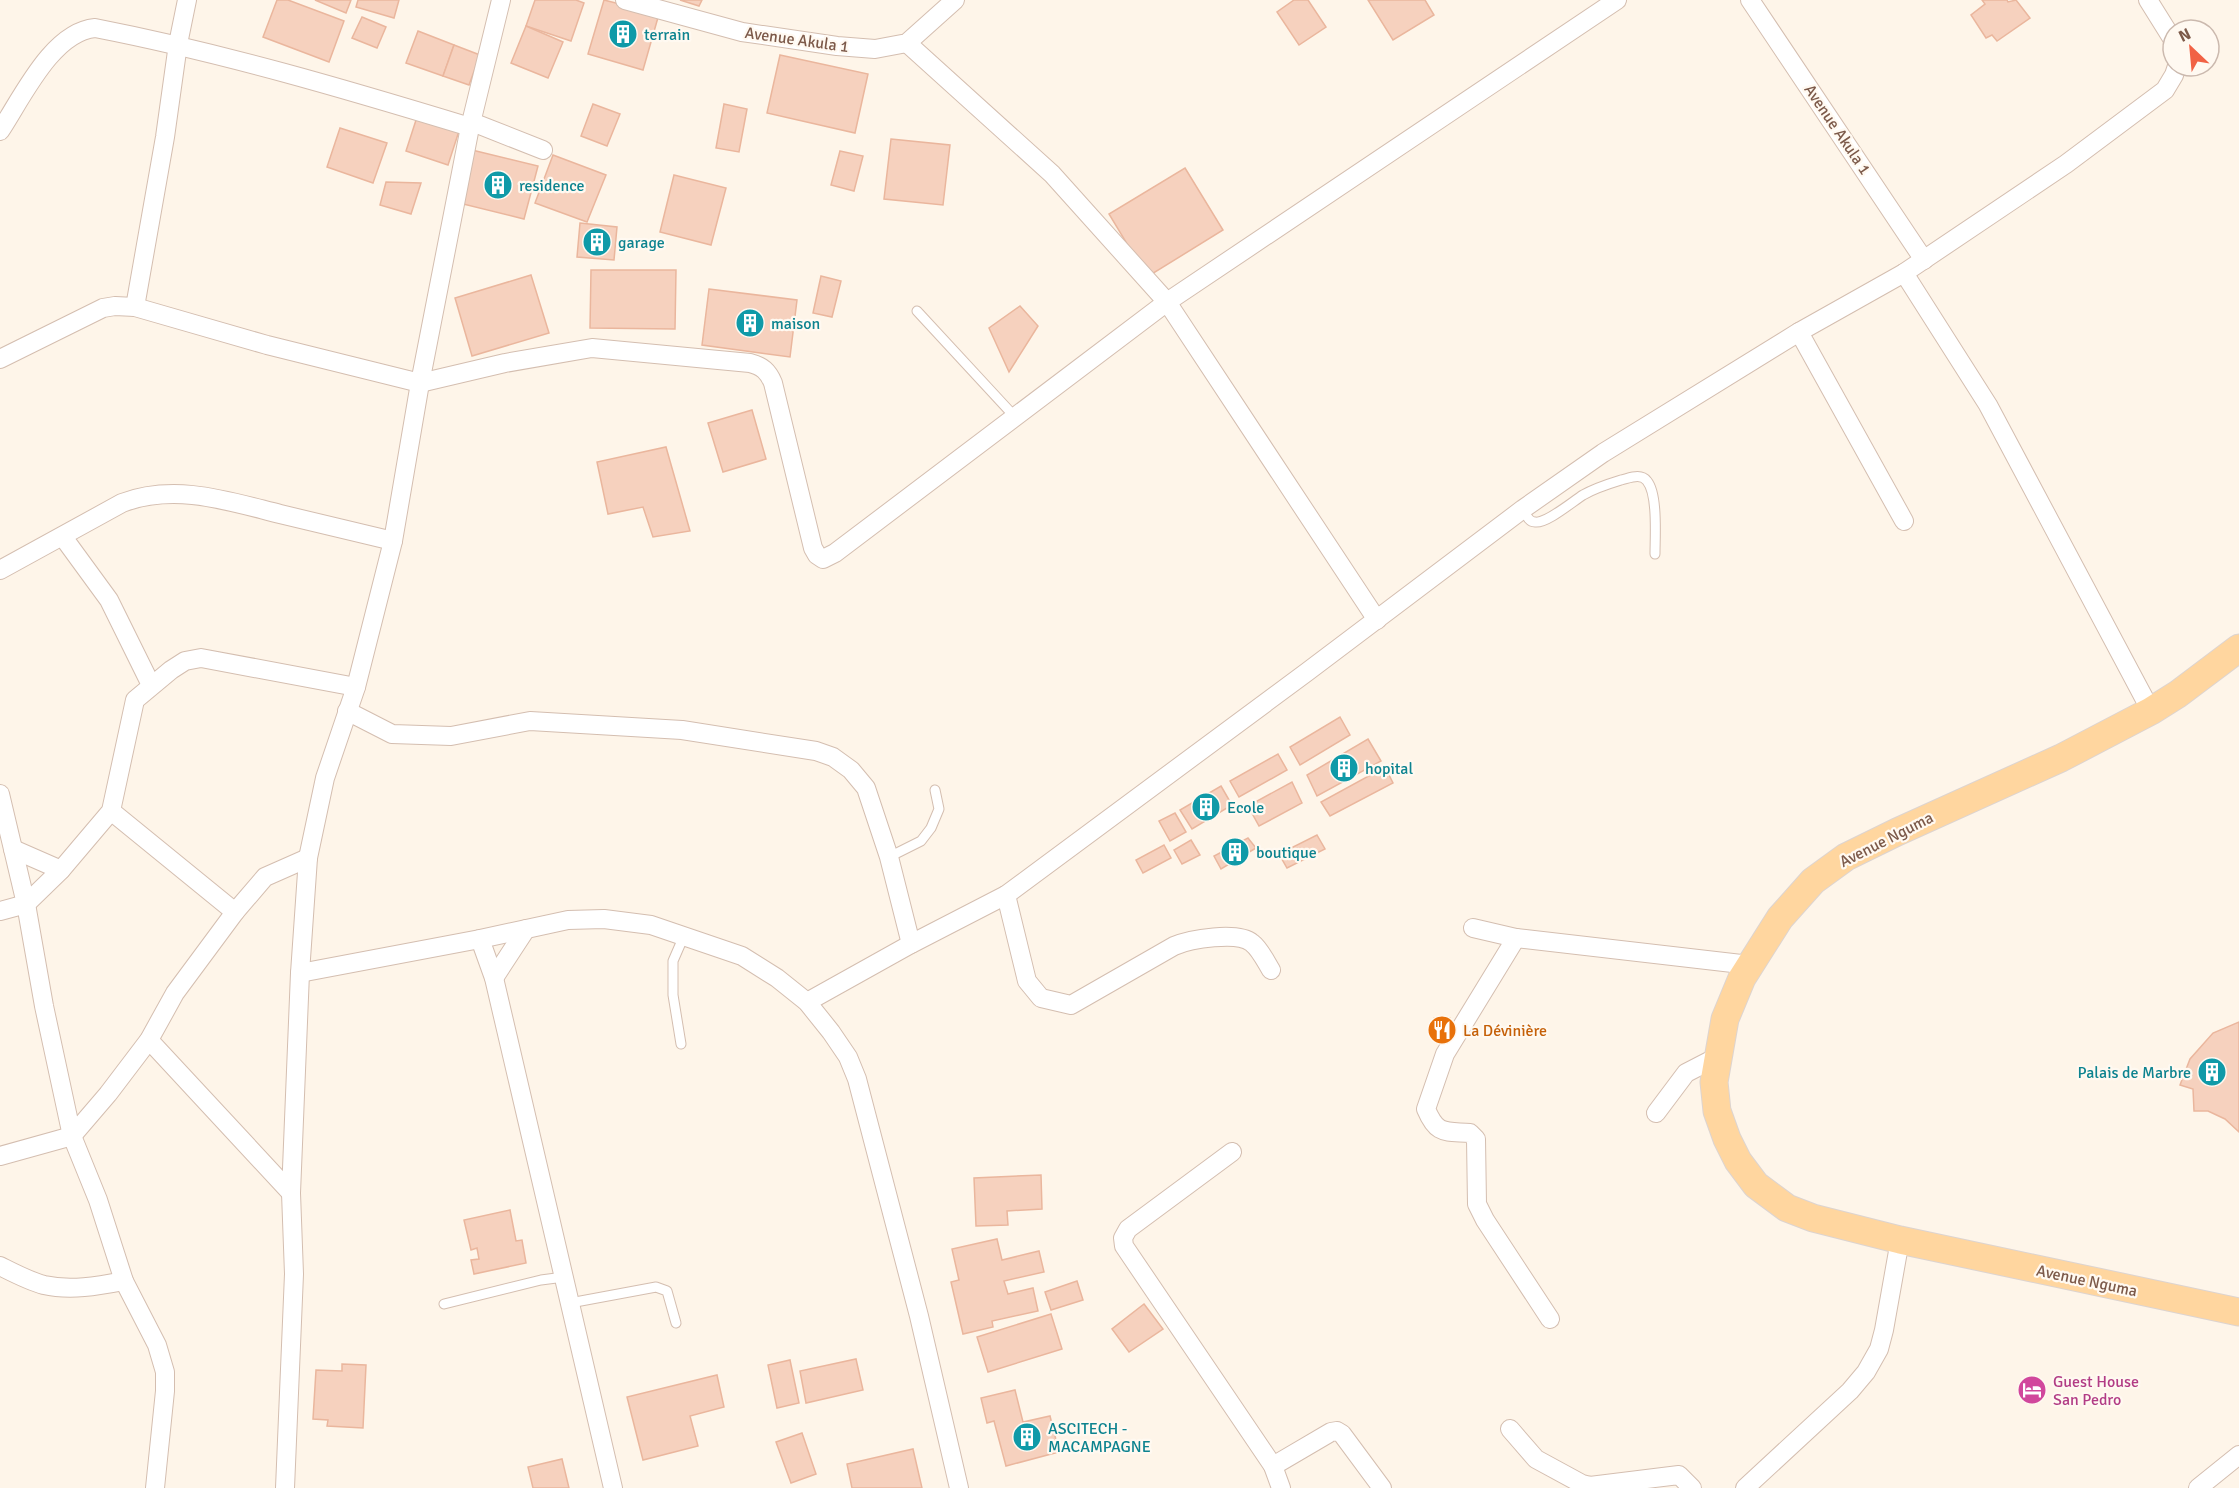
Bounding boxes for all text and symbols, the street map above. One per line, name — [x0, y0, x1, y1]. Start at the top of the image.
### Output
building icon: terrain — [607, 18, 639, 50]
north arrow — [2161, 18, 2221, 78]
street label: Avenue Akula 1 — [744, 23, 850, 57]
text: N — [2175, 24, 2194, 47]
place label: terrain — [644, 25, 690, 45]
street label: Avenue Akula 1 — [1800, 81, 1875, 179]
building icon: residence — [482, 169, 514, 201]
place label: residence — [519, 176, 585, 196]
building icon: garage — [581, 226, 613, 258]
place label: garage — [618, 233, 665, 253]
building icon: maison — [734, 307, 766, 339]
place label: maison — [771, 314, 820, 334]
building icon: hopital — [1328, 752, 1360, 784]
place label: hopital — [1365, 759, 1413, 779]
building icon: Ecole — [1190, 791, 1222, 823]
place label: Ecole — [1227, 798, 1264, 818]
street label: Avenue Nguma — [1836, 808, 1937, 872]
building icon: boutique — [1219, 836, 1251, 868]
place label: boutique — [1256, 843, 1317, 863]
restaurant icon: La Dévinière — [1426, 1014, 1458, 1046]
place label: La Dévinière — [1463, 1021, 1547, 1041]
building icon: Palais de Marbre — [2196, 1056, 2228, 1088]
place label: Palais de Marbre — [2077, 1063, 2191, 1083]
street label: Avenue Nguma — [2035, 1261, 2139, 1301]
place label: Guest House San Pedro — [2053, 1372, 2139, 1410]
hotel icon: Guest House San Pedro — [2016, 1374, 2048, 1406]
place label: ASCITECH - MACAMPAGNE — [1048, 1419, 1151, 1457]
building icon: ASCITECH - MACAMPAGNE — [1011, 1421, 1043, 1453]

